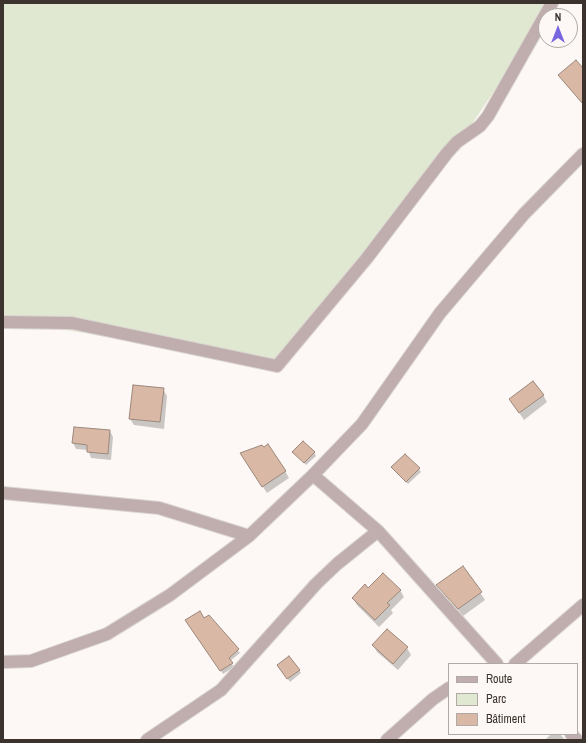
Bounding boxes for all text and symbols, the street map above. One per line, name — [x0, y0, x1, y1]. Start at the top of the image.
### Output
north arrow — [538, 8, 578, 48]
text: N — [555, 10, 561, 24]
legend — [448, 663, 578, 735]
text: Route — [486, 671, 512, 687]
text: Parc — [486, 691, 506, 707]
text: Bâtiment — [486, 711, 525, 727]

